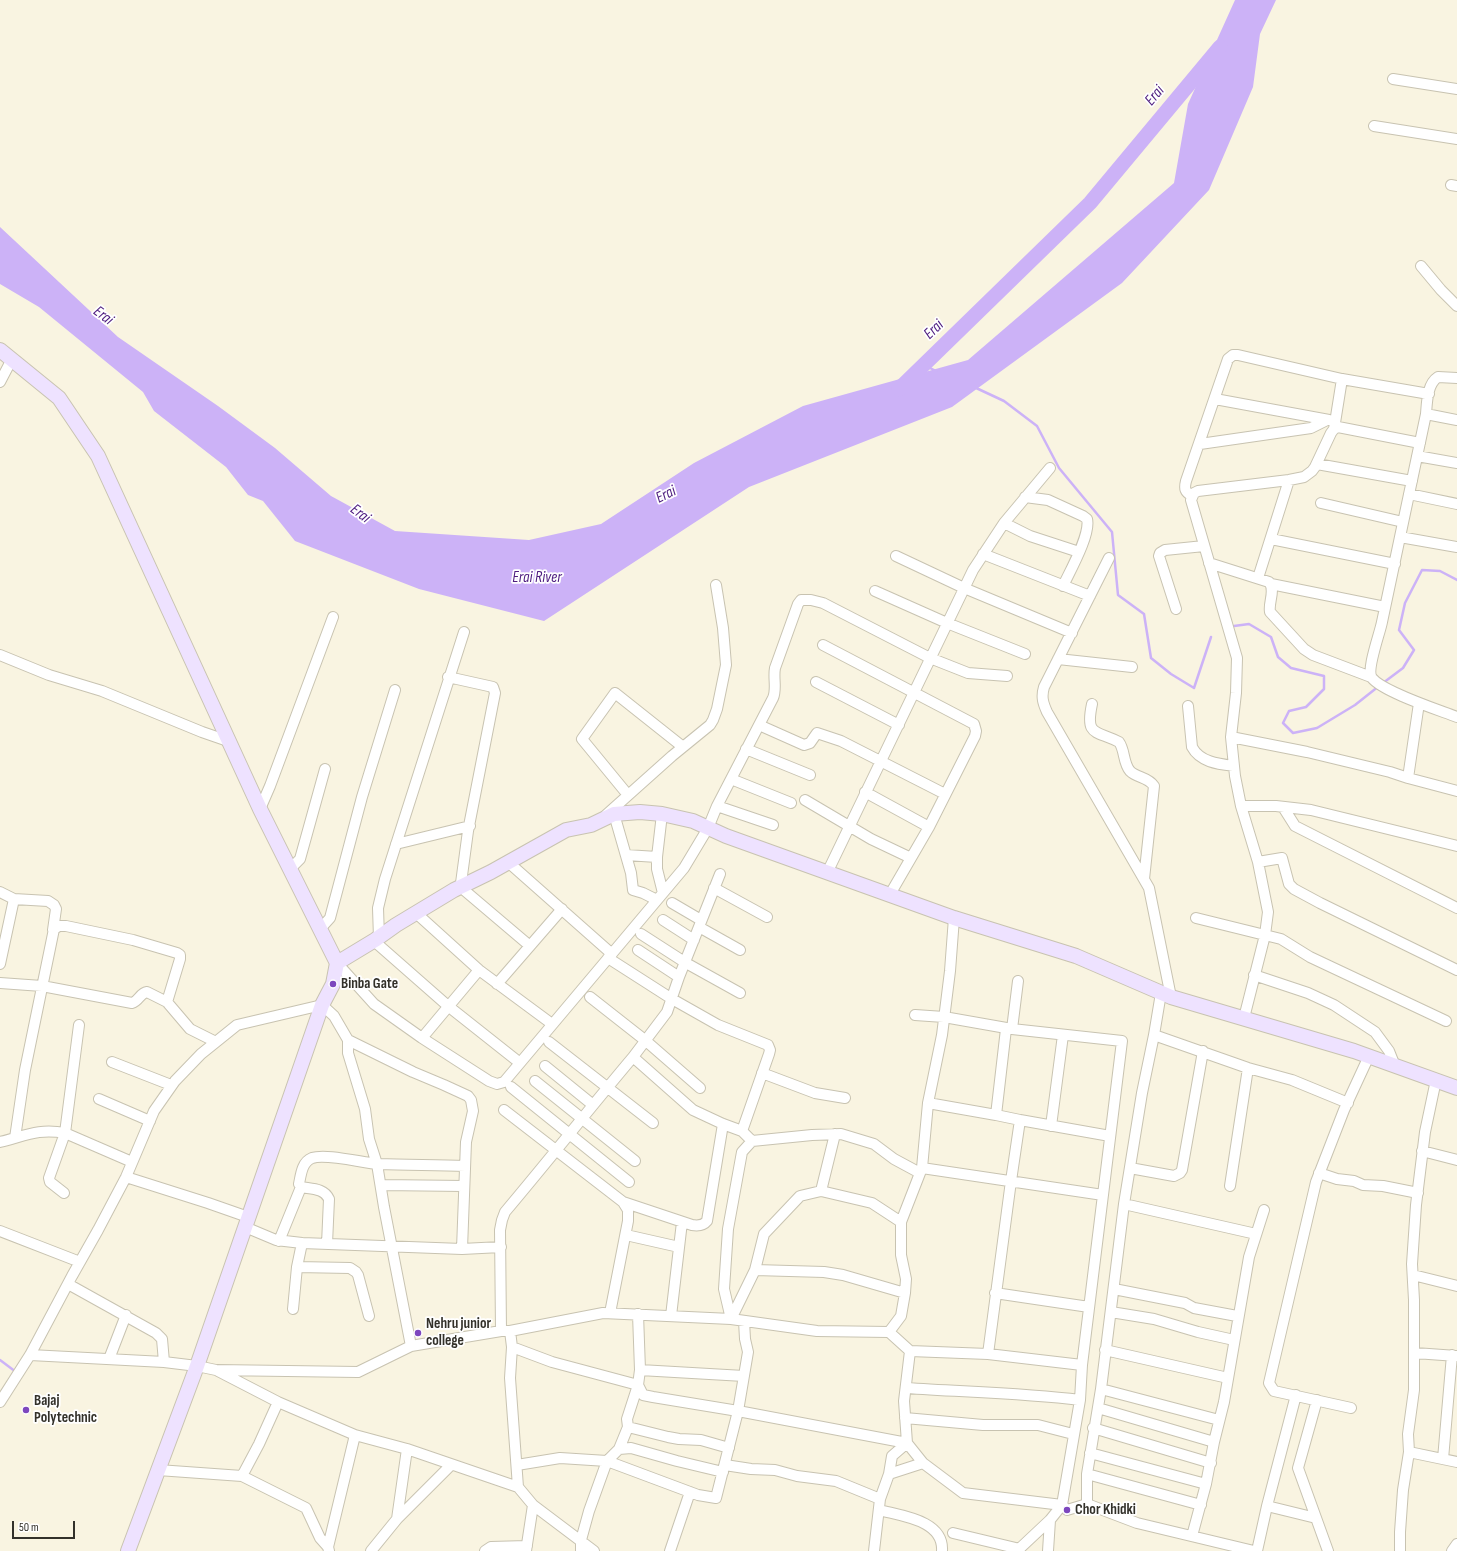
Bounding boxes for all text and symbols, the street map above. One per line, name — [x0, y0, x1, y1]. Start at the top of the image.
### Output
water label: Erai — [1141, 82, 1169, 110]
water label: Erai — [89, 302, 117, 330]
water label: Erai — [920, 316, 948, 344]
water label: Erai — [653, 482, 679, 508]
water label: Erai — [346, 500, 374, 528]
water label: Erai River — [512, 568, 562, 588]
place label: Binba Gate — [341, 975, 398, 993]
marker: Binba Gate — [328, 979, 338, 989]
place label: Nehru junior college — [426, 1315, 491, 1350]
marker: Nehru junior college — [413, 1328, 423, 1338]
place label: Bajaj Polytechnic — [34, 1392, 97, 1427]
marker: Bajaj Polytechnic — [21, 1405, 31, 1415]
place label: Chor Khidki — [1075, 1501, 1136, 1519]
marker: Chor Khidki — [1062, 1505, 1072, 1515]
scale bar — [14, 1513, 77, 1539]
text: 50 m — [19, 1520, 39, 1535]

